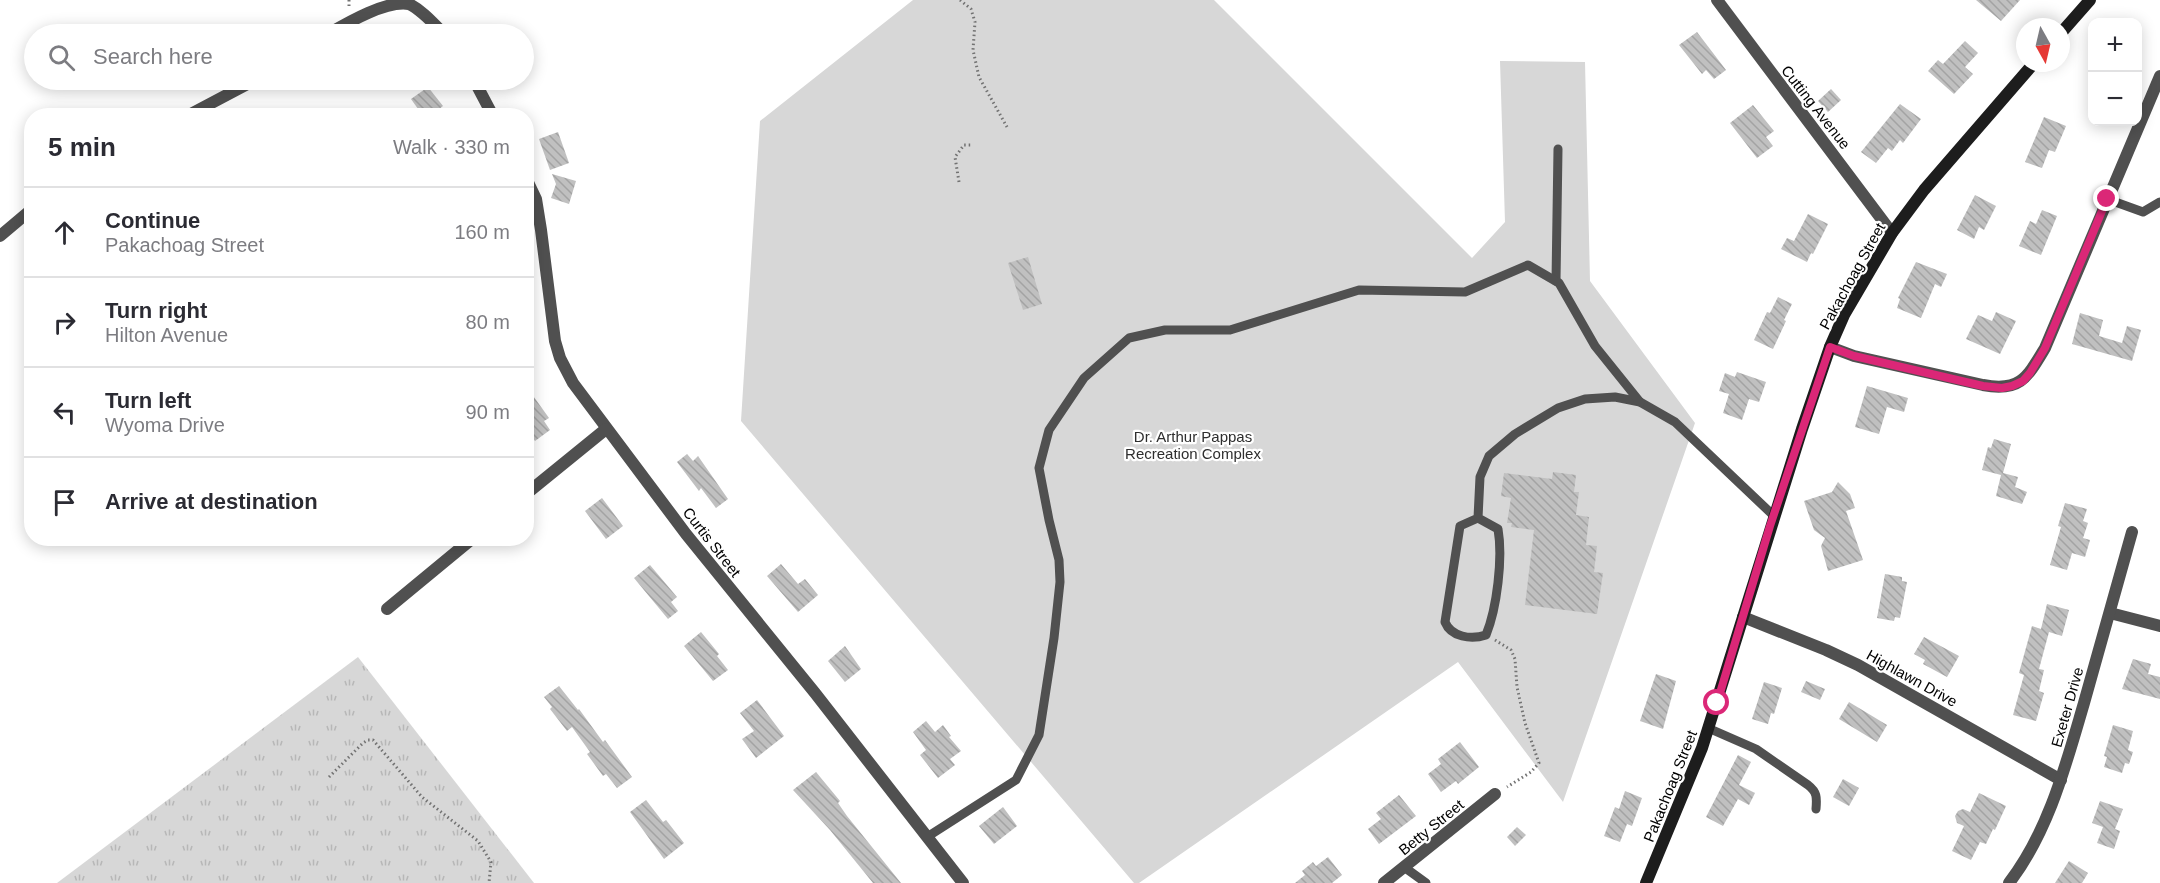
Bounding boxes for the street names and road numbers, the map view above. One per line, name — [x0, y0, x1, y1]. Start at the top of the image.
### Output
street label: Cutting Avenue — [1778, 62, 1854, 152]
street label: Pakachoag Street — [1816, 219, 1889, 332]
street label: Curtis Street — [680, 504, 745, 581]
street label: Highlawn Drive — [1864, 646, 1960, 710]
street label: Exeter Drive — [2047, 665, 2087, 749]
street label: Pakachoag Street — [1640, 727, 1701, 844]
street label: Betty Street — [1395, 795, 1467, 858]

